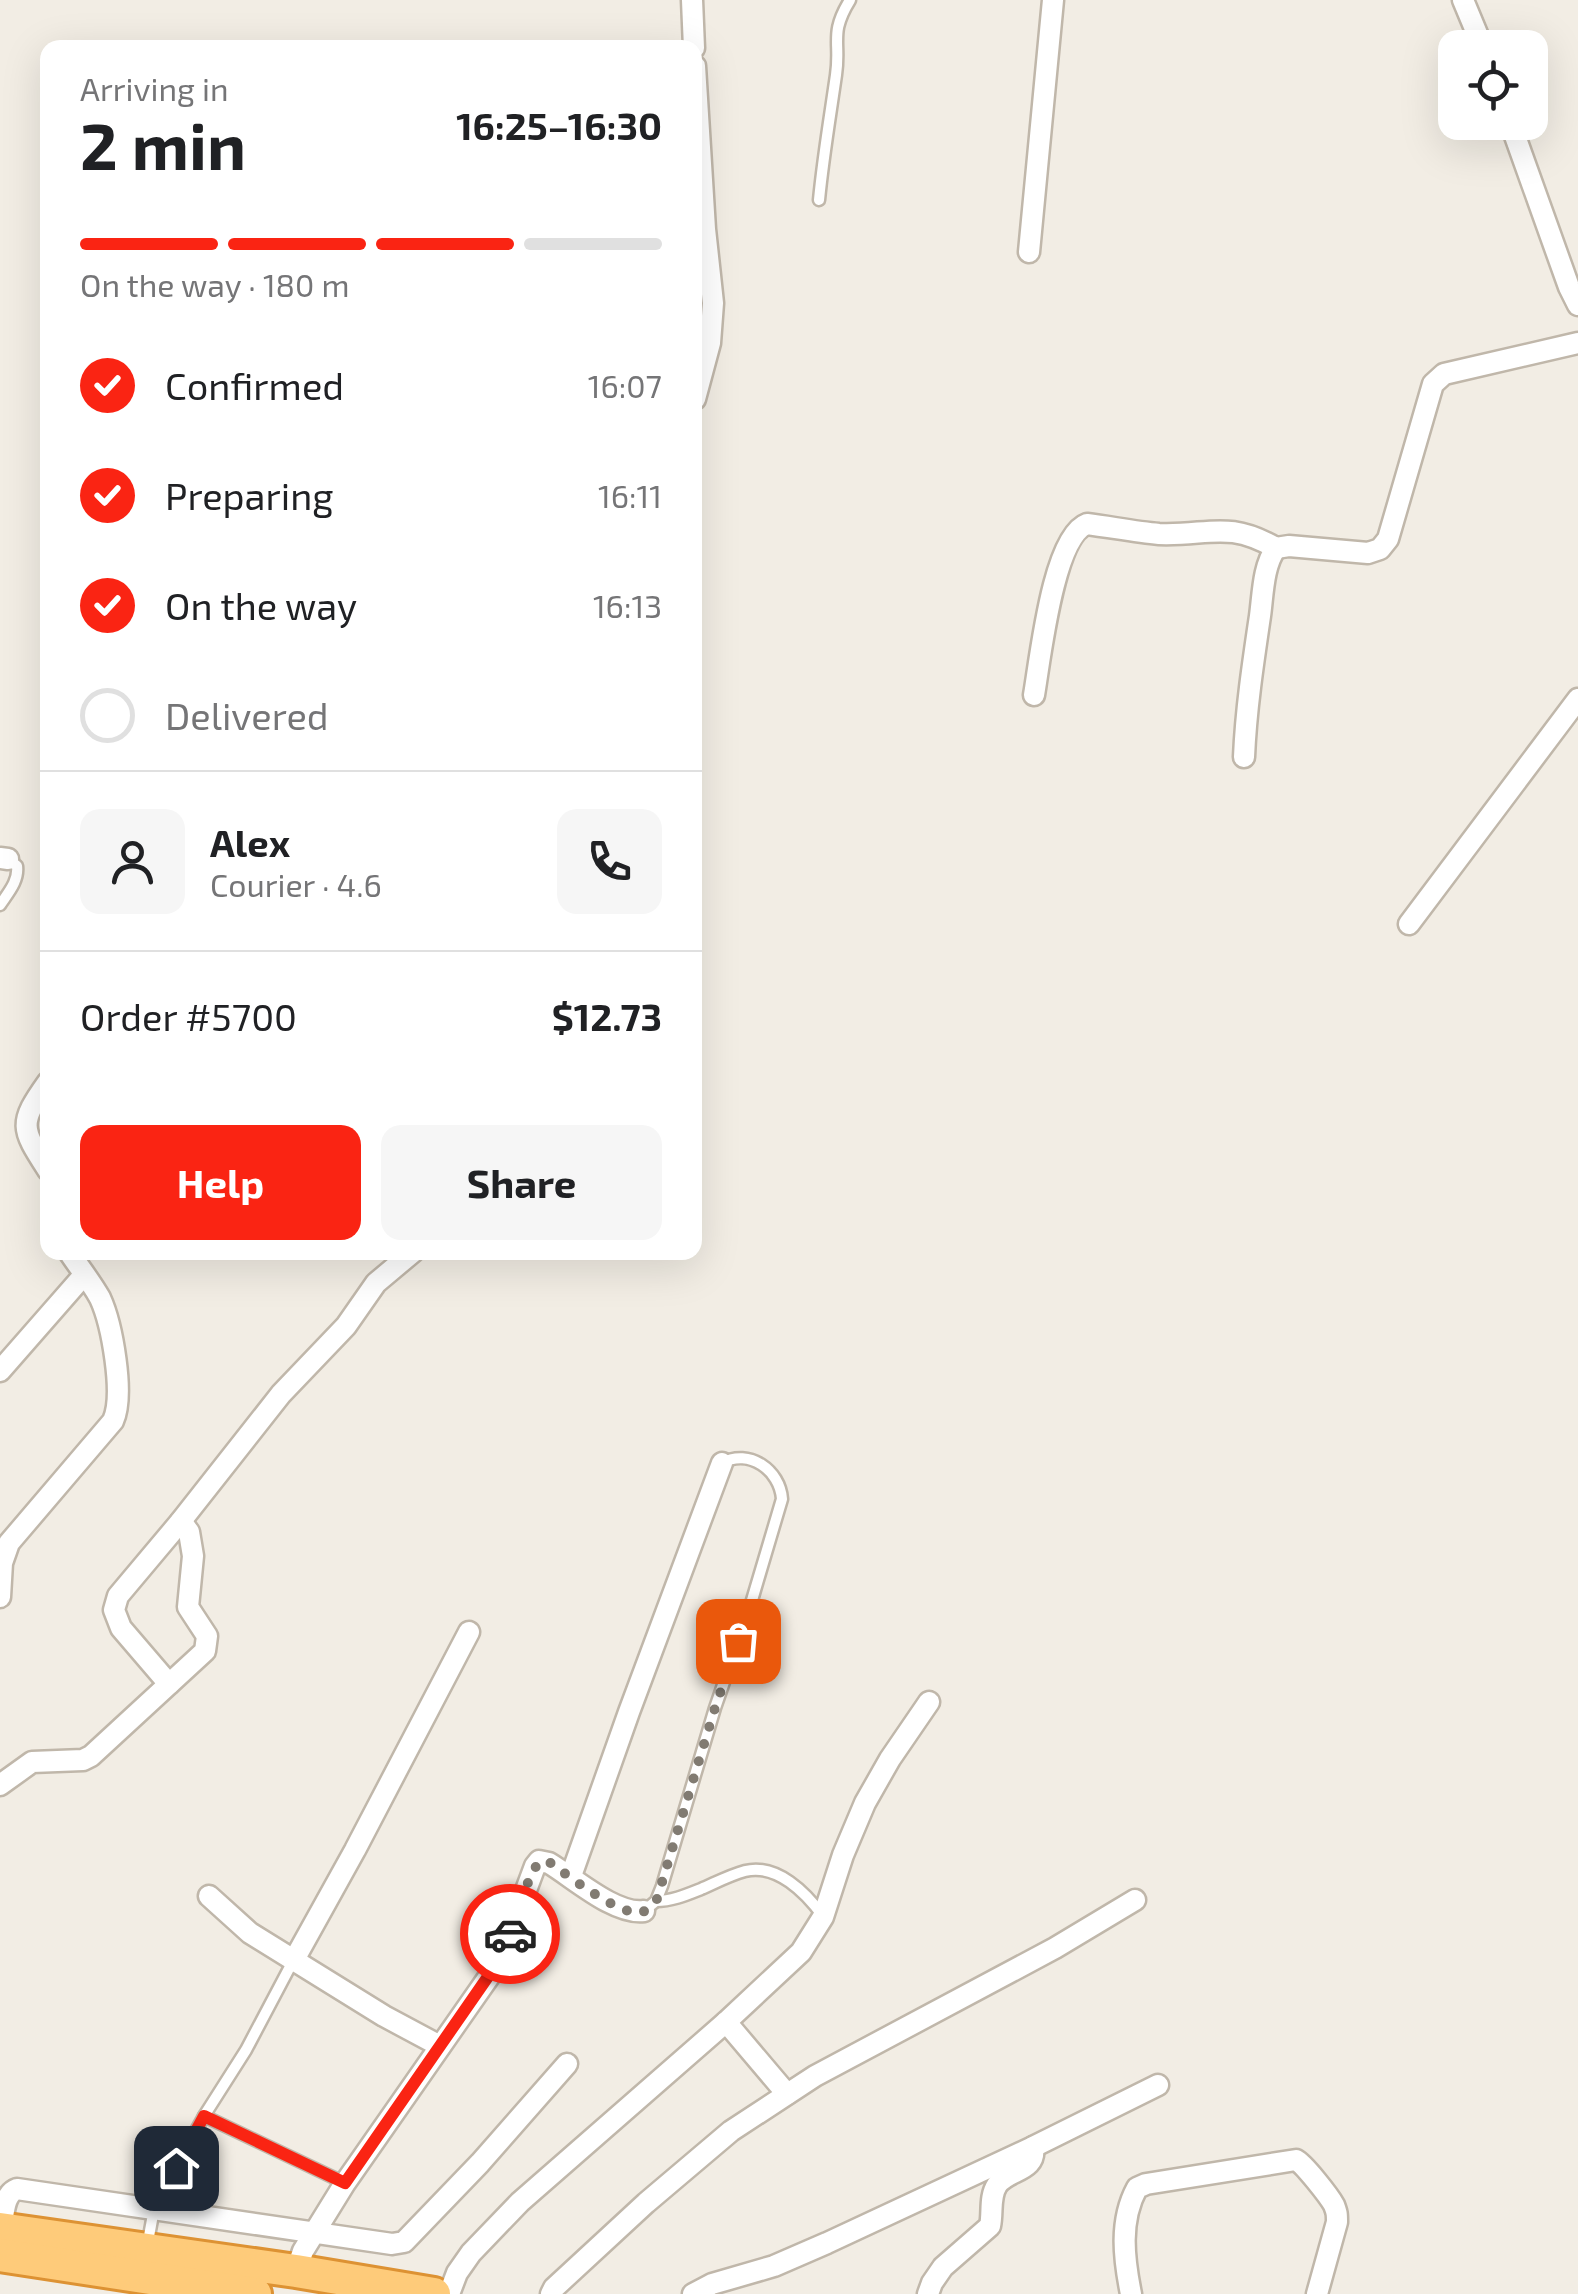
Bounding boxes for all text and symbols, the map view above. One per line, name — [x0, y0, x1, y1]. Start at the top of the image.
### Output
map controls — [1438, 30, 1548, 140]
button: locate — [1438, 30, 1548, 140]
text: Arriving in — [80, 69, 229, 107]
text: 16:25–16:30 — [456, 102, 662, 148]
text: 2 min — [80, 105, 246, 183]
text: On the way · 180 m — [80, 265, 350, 303]
icon: check — [80, 358, 135, 413]
text: Confirmed — [165, 362, 344, 408]
text: 16:07 — [588, 366, 662, 404]
icon: check — [80, 468, 135, 523]
text: Preparing — [165, 472, 333, 518]
text: 16:11 — [598, 476, 662, 514]
icon: check — [80, 578, 135, 633]
text: On the way — [165, 582, 357, 628]
text: 16:13 — [593, 586, 662, 624]
text: Delivered — [165, 692, 329, 738]
button: person — [80, 809, 185, 914]
button: phone — [557, 809, 662, 914]
text: Alex — [210, 819, 290, 865]
text: Courier · 4.6 — [210, 865, 382, 903]
text: Order #5700 — [80, 993, 297, 1039]
text: $12.73 — [552, 993, 662, 1039]
button: Help — [80, 1125, 361, 1240]
button: Share — [381, 1125, 662, 1240]
pin — [696, 1599, 781, 1684]
icon: bag — [711, 1614, 766, 1669]
courier — [460, 1884, 560, 1984]
icon: car — [483, 1907, 538, 1962]
pin — [134, 2126, 219, 2211]
icon: home — [149, 2141, 204, 2196]

